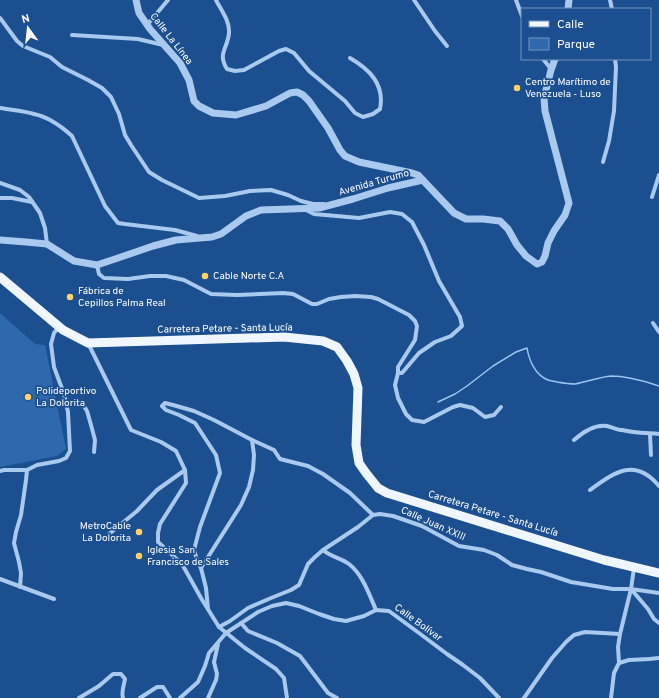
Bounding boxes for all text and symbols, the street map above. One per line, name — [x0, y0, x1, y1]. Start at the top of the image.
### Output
north arrow — [8, 8, 48, 48]
legend — [521, 8, 651, 60]
street label: Calle La Línea — [147, 10, 195, 68]
text: N — [20, 12, 31, 27]
text: Calle — [557, 17, 584, 33]
text: Parque — [557, 37, 595, 53]
place label: Centro Marítimo de Venezuela - Luso — [525, 76, 611, 101]
marker: Centro Marítimo de Venezuela - Luso — [512, 83, 522, 93]
street label: Avenida Turumo — [337, 167, 411, 199]
place label: Cable Norte C.A — [213, 270, 285, 283]
marker: Cable Norte C.A — [200, 271, 210, 281]
place label: Fábrica de Cepillos Palma Real — [78, 285, 166, 310]
marker: Fábrica de Cepillos Palma Real — [65, 292, 75, 302]
street label: Carretera Petare - Santa Lucía — [157, 321, 293, 337]
place label: Polideportivo La Dolorita — [36, 385, 97, 410]
marker: Polideportivo La Dolorita — [23, 392, 33, 402]
street label: Carretera Petare - Santa Lucía — [426, 488, 560, 540]
street label: Calle Juan XXIII — [399, 504, 467, 544]
place label: MetroCable La Dolorita — [80, 520, 131, 545]
marker: MetroCable La Dolorita — [134, 527, 144, 537]
place label: Iglesia San Francisco de Sales — [147, 544, 229, 569]
marker: Iglesia San Francisco de Sales — [134, 551, 144, 561]
street label: Calle Bolívar — [391, 601, 445, 645]

